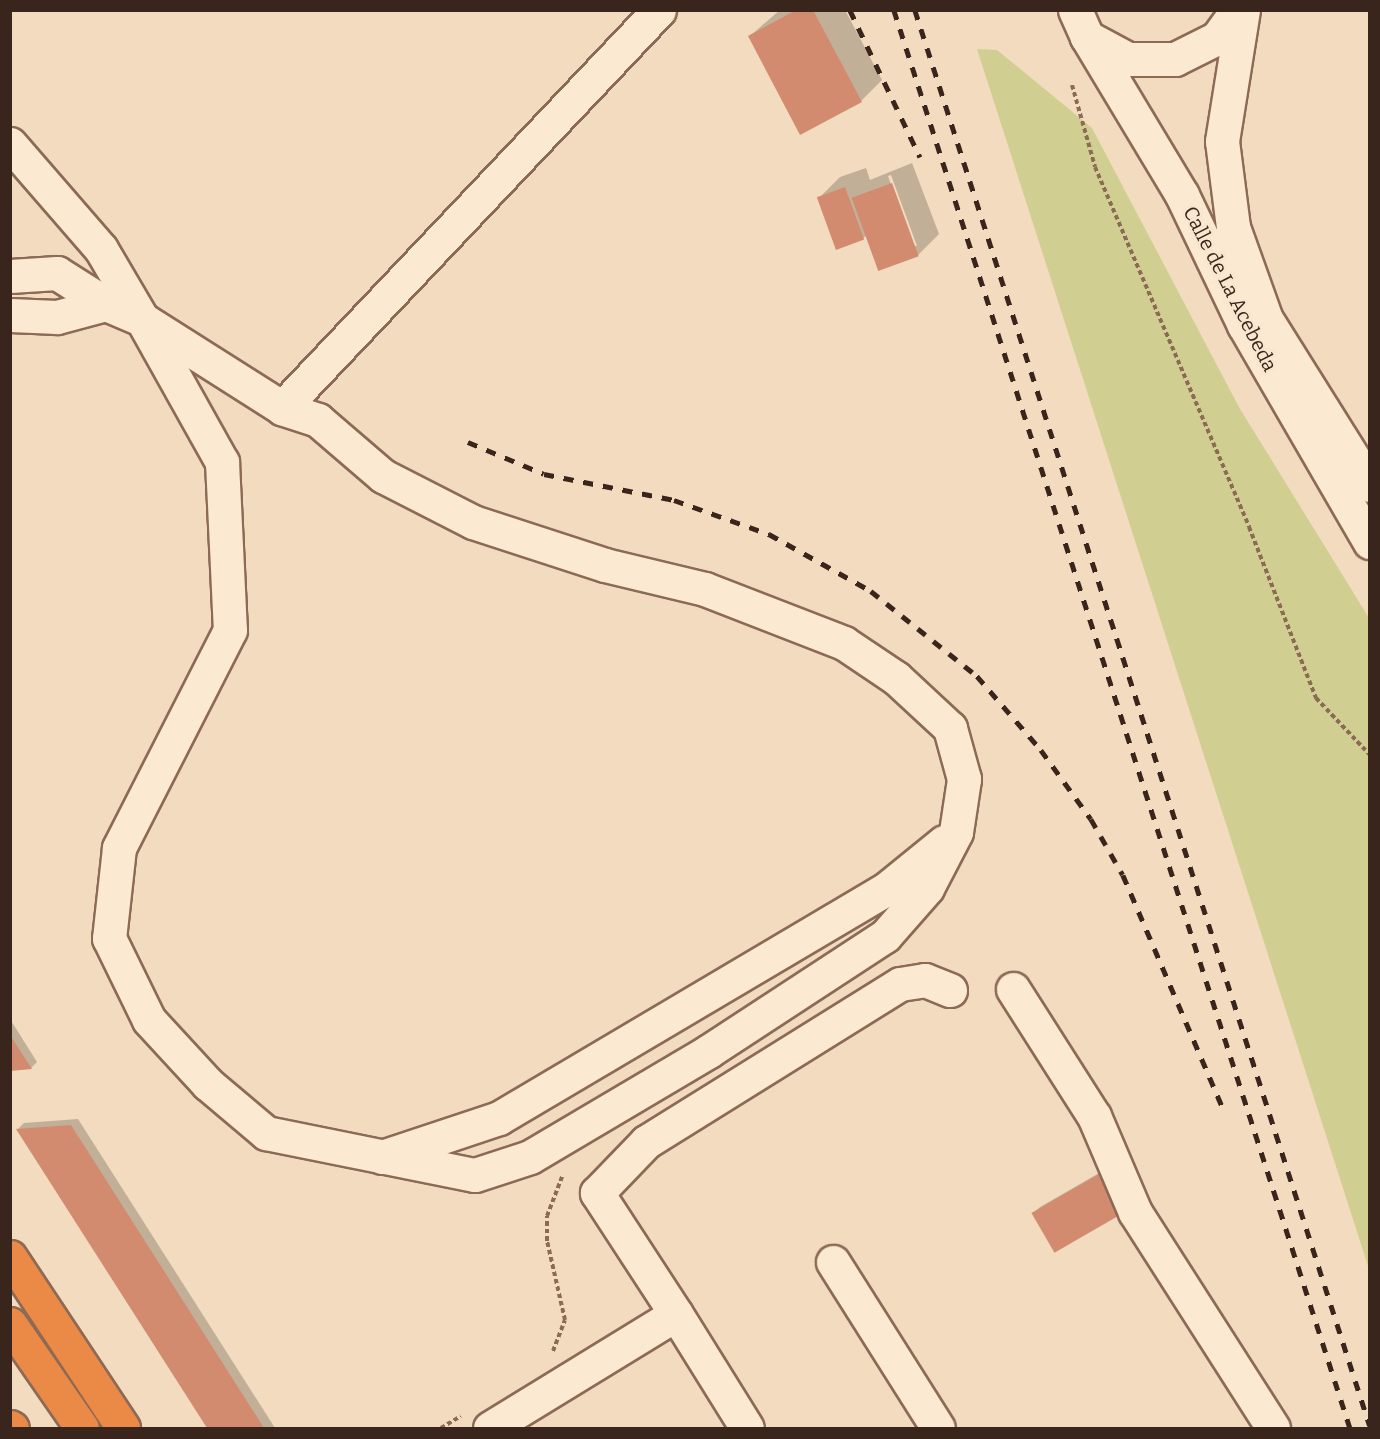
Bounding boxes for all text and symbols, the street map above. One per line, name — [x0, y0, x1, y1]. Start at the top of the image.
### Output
street label: Calle de La Acebeda — [1178, 202, 1282, 376]

